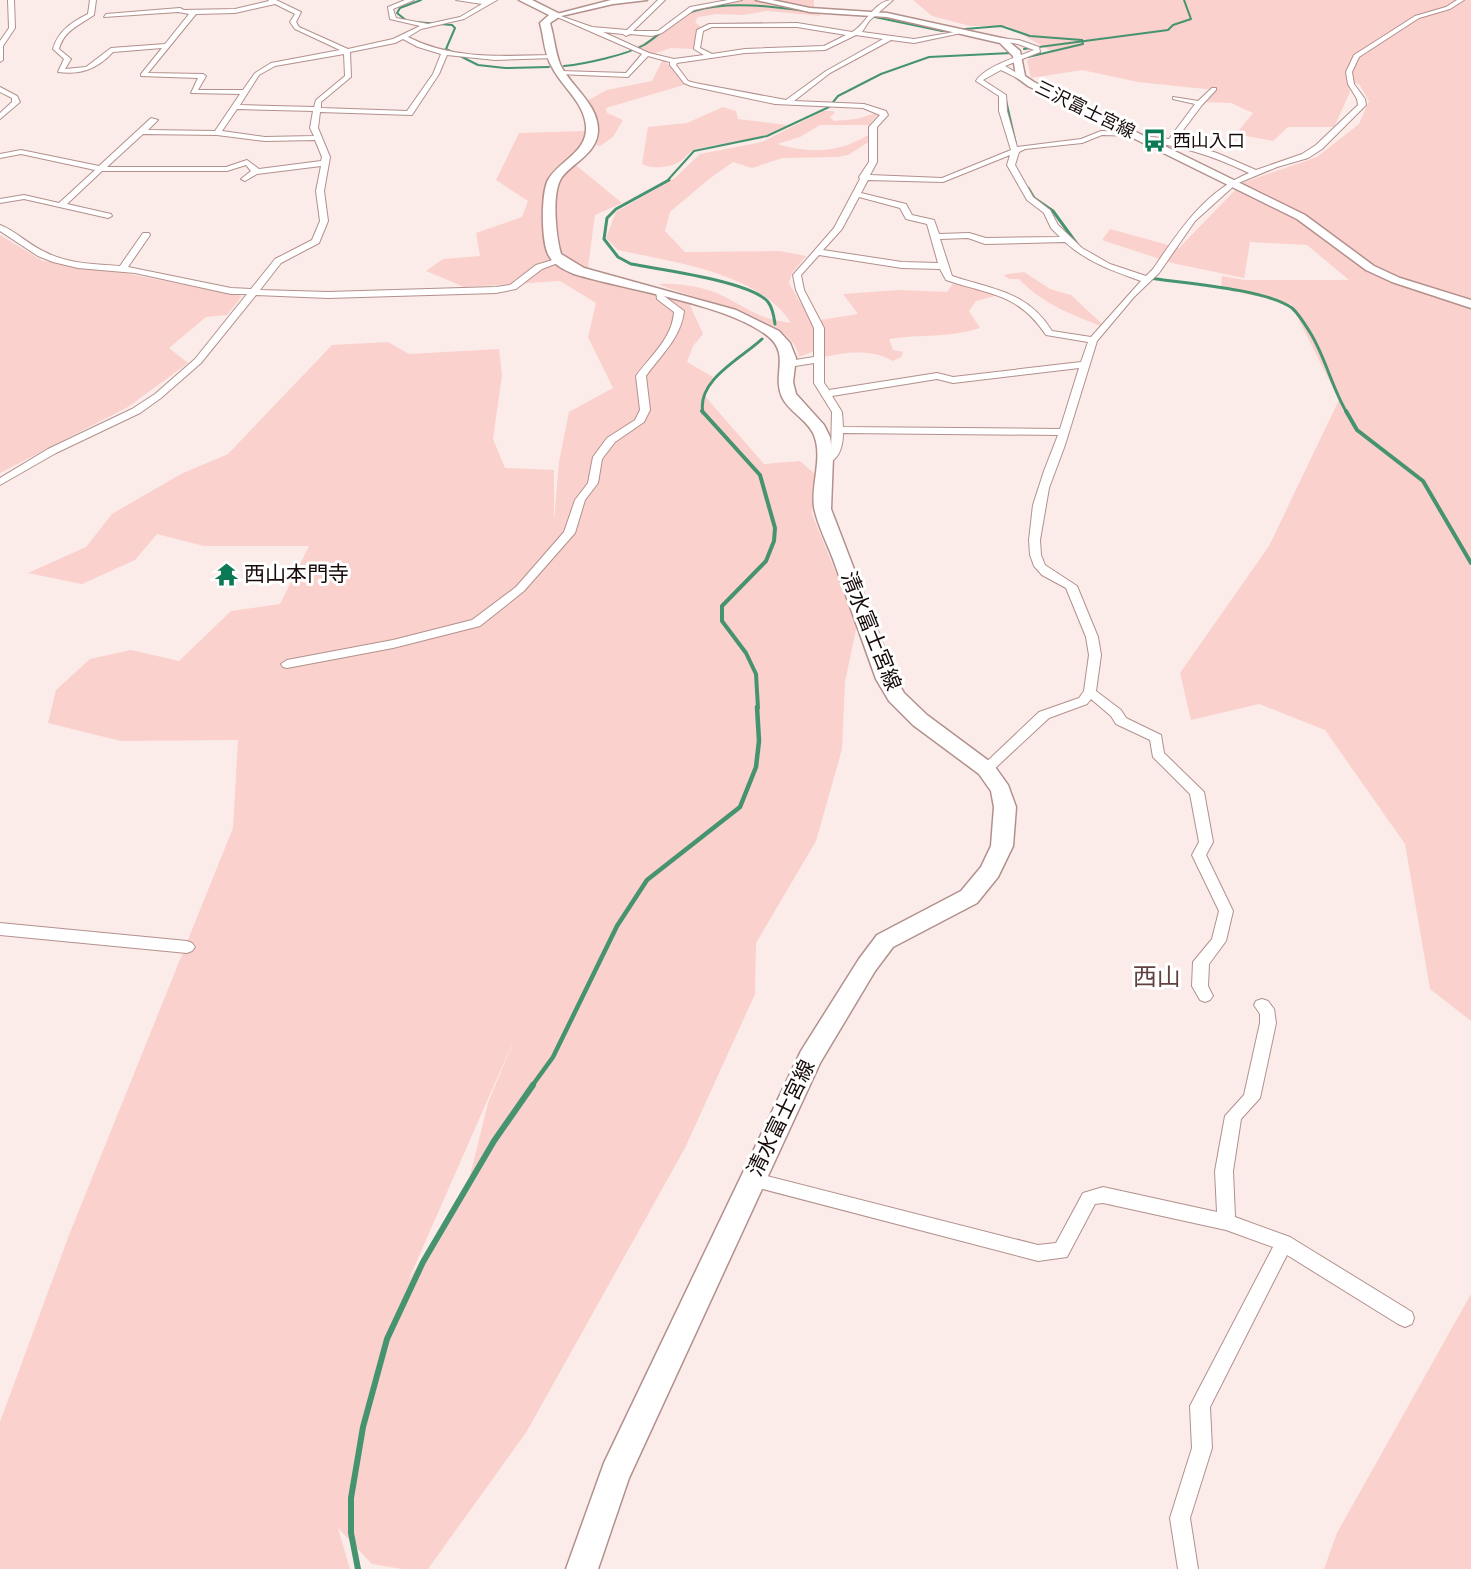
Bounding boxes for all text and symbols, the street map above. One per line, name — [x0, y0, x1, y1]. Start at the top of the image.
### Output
street label: 三沢富士宮線 — [1031, 75, 1139, 145]
bus stop icon: 西山入口 — [1142, 128, 1168, 154]
place label: 西山入口 — [1173, 129, 1245, 154]
place label: 西山本門寺 — [244, 559, 349, 589]
temple icon: 西山本門寺 — [213, 561, 239, 587]
street label: 清水富士宮線 — [833, 567, 909, 695]
district label: 西山 — [1133, 960, 1181, 995]
street label: 清水富士宮線 — [740, 1055, 822, 1181]

